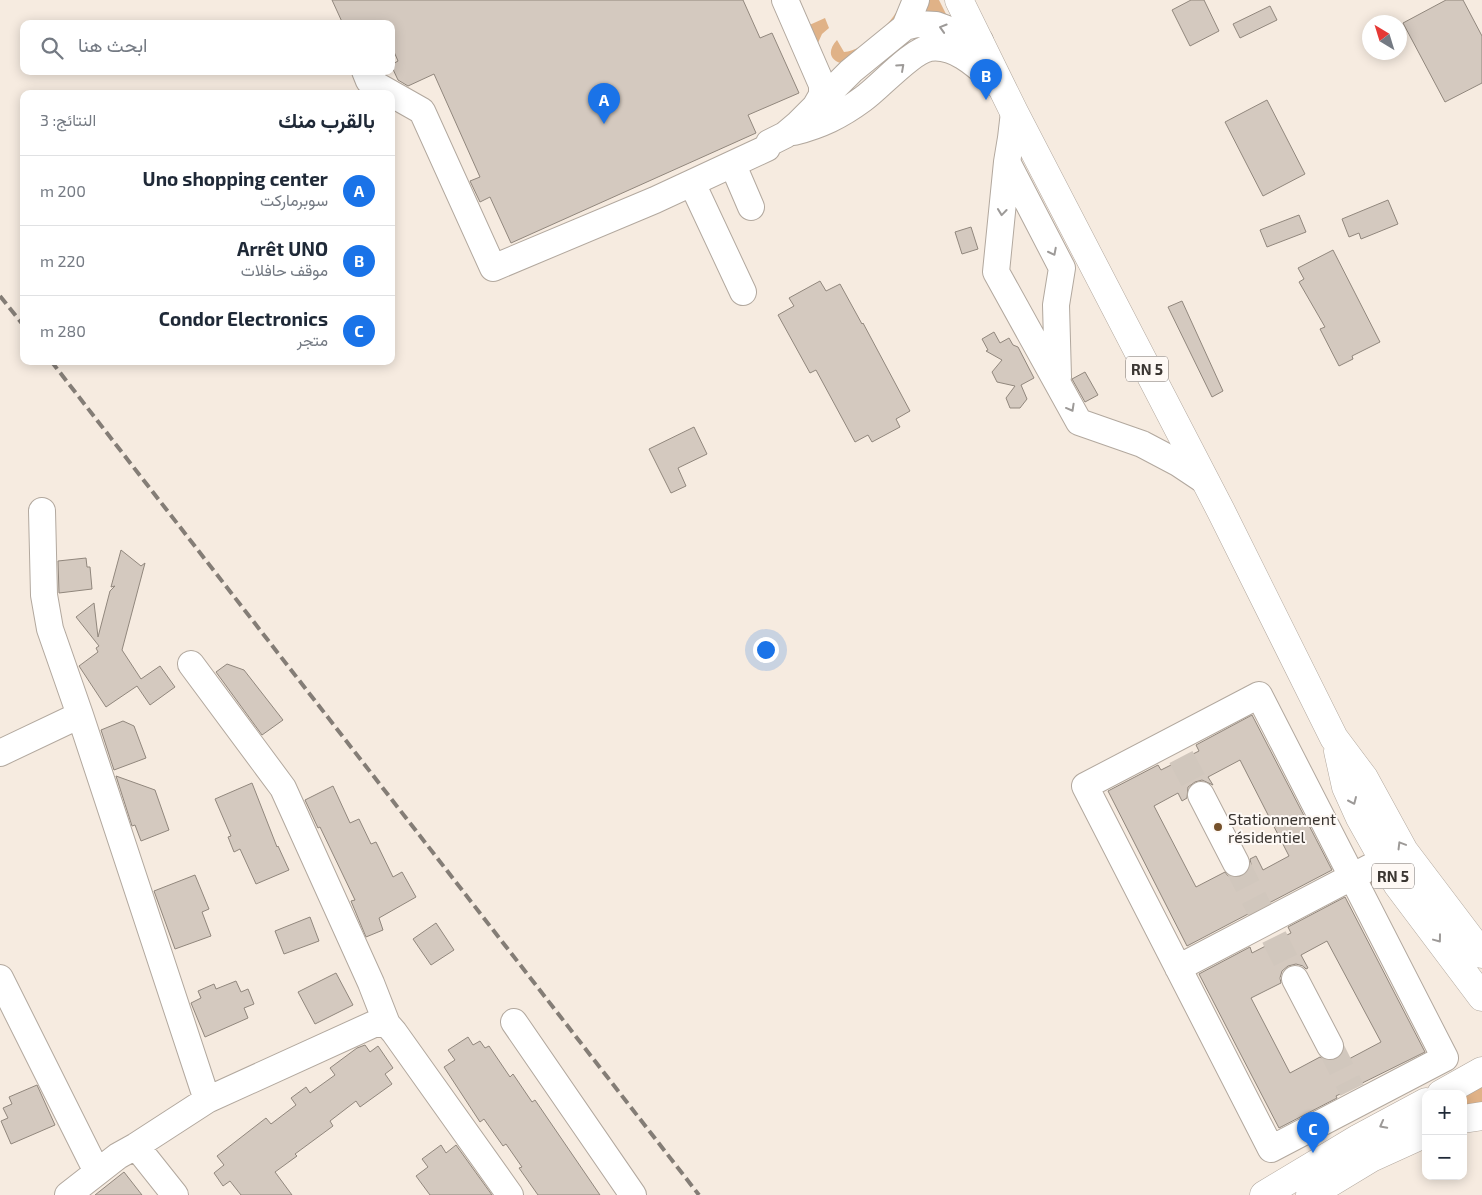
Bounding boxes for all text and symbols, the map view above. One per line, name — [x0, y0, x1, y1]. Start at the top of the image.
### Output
north arrow — [1362, 15, 1407, 60]
search box — [20, 20, 395, 75]
one-way arrow — [940, 23, 948, 33]
text: ابحث هنا — [78, 33, 147, 56]
icon: search — [38, 34, 66, 62]
pin: B — [970, 59, 1002, 100]
one-way arrow — [895, 64, 904, 73]
pin: A — [588, 83, 620, 124]
text: بالقرب منك — [278, 107, 375, 132]
text: النتائج: 3 — [40, 110, 96, 129]
text: Uno shopping center — [143, 167, 328, 190]
text: 200 m — [40, 181, 86, 200]
text: A — [354, 181, 364, 200]
text: سوبرماركت — [260, 190, 328, 209]
one-way arrow — [996, 209, 1007, 217]
text: Arrêt UNO — [237, 237, 328, 260]
one-way arrow — [1047, 246, 1057, 255]
text: 220 m — [40, 251, 85, 270]
text: B — [354, 251, 364, 270]
text: موقف حافلات — [241, 260, 328, 279]
text: Condor Electronics — [159, 307, 328, 330]
text: 280 m — [40, 321, 86, 340]
text: C — [354, 321, 364, 340]
text: متجر — [297, 330, 328, 349]
road number: RN 5 — [1126, 356, 1168, 382]
one-way arrow — [1065, 402, 1075, 411]
your location — [753, 637, 779, 663]
one-way arrow — [1346, 796, 1357, 805]
place label: Stationnement résidentiel — [1228, 809, 1336, 846]
marker: Stationnement résidentiel — [1212, 821, 1224, 833]
one-way arrow — [1398, 841, 1408, 850]
road number: RN 5 — [1372, 864, 1414, 888]
one-way arrow — [1432, 933, 1441, 943]
map controls — [1422, 1090, 1467, 1180]
button: + — [1422, 1090, 1467, 1135]
pin: C — [1297, 1112, 1329, 1153]
one-way arrow — [1379, 1119, 1388, 1129]
button: − — [1422, 1135, 1467, 1180]

